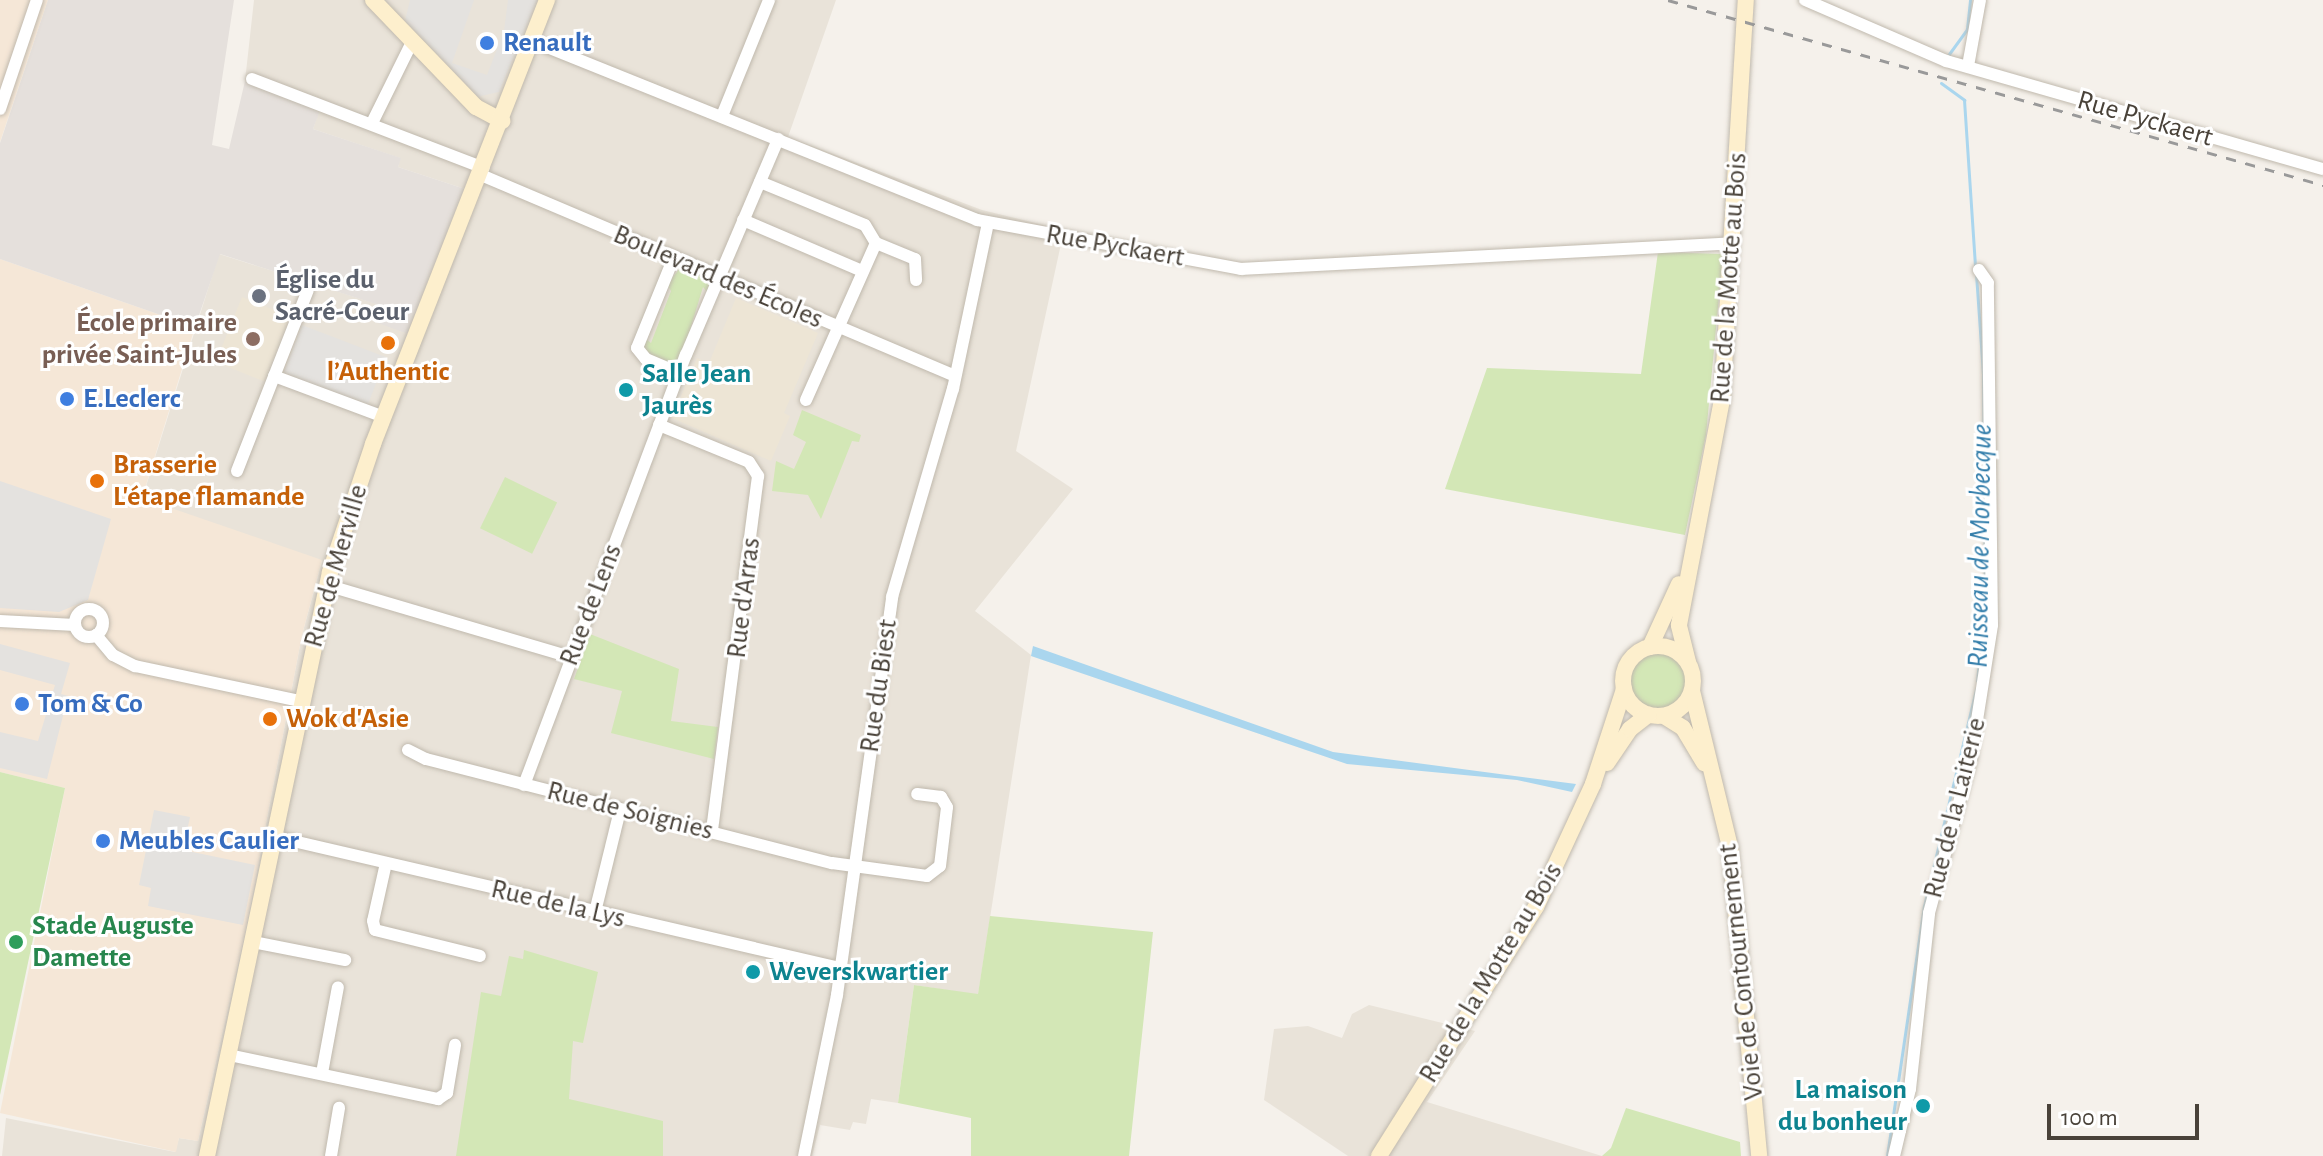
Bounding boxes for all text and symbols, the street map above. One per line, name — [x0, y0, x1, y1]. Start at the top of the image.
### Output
place label: Renault — [503, 26, 592, 60]
marker: Renault — [478, 34, 496, 52]
street label: Rue Pyckaert — [2073, 84, 2217, 154]
street label: Rue de la Motte au Bois — [1703, 152, 1755, 404]
street label: Rue Pyckaert — [1043, 217, 1187, 275]
street label: Boulevard des Écoles — [608, 218, 828, 336]
place label: Église du Sacré-Coeur — [275, 263, 409, 329]
marker: Église du Sacré-Coeur — [250, 287, 268, 305]
place label: École primaire privée Saint-Jules — [42, 306, 237, 372]
marker: École primaire privée Saint-Jules — [244, 330, 262, 348]
marker: l’Authentic — [379, 334, 397, 352]
place label: l’Authentic — [327, 355, 449, 389]
place label: Salle Jean Jaurès — [642, 357, 751, 423]
marker: Salle Jean Jaurès — [617, 381, 635, 399]
place label: E.Leclerc — [83, 382, 181, 416]
marker: E.Leclerc — [58, 390, 76, 408]
water label: Ruisseau de Morbecque — [1960, 424, 2000, 668]
place label: Brasserie L'étape flamande — [113, 448, 305, 514]
marker: Brasserie L'étape flamande — [88, 472, 106, 490]
street label: Rue de Merville — [297, 481, 375, 651]
street label: Rue d'Arras — [720, 536, 768, 660]
street label: Rue de Lens — [552, 539, 630, 671]
street label: Rue du Biest — [853, 617, 905, 755]
place label: Tom & Co — [38, 687, 143, 721]
marker: Tom & Co — [13, 695, 31, 713]
place label: Wok d'Asie — [286, 702, 409, 736]
marker: Wok d'Asie — [261, 710, 279, 728]
street label: Rue de la Laiterie — [1916, 714, 1994, 902]
street label: Rue de Soignies — [543, 774, 717, 848]
place label: Meubles Caulier — [119, 824, 299, 858]
marker: Meubles Caulier — [94, 832, 112, 850]
street label: Voie de Contournement — [1711, 842, 1771, 1102]
street label: Rue de la Motte au Bois — [1412, 857, 1570, 1089]
street label: Rue de la Lys — [488, 872, 628, 936]
place label: Stade Auguste Damette — [32, 909, 194, 975]
marker: Stade Auguste Damette — [7, 933, 25, 951]
place label: Weverskwartier — [769, 955, 948, 989]
marker: Weverskwartier — [744, 963, 762, 981]
place label: La maison du bonheur — [1778, 1073, 1907, 1139]
scale bar — [2051, 1088, 2203, 1138]
marker: La maison du bonheur — [1914, 1097, 1932, 1115]
text: 100 m — [2061, 1106, 2118, 1130]

